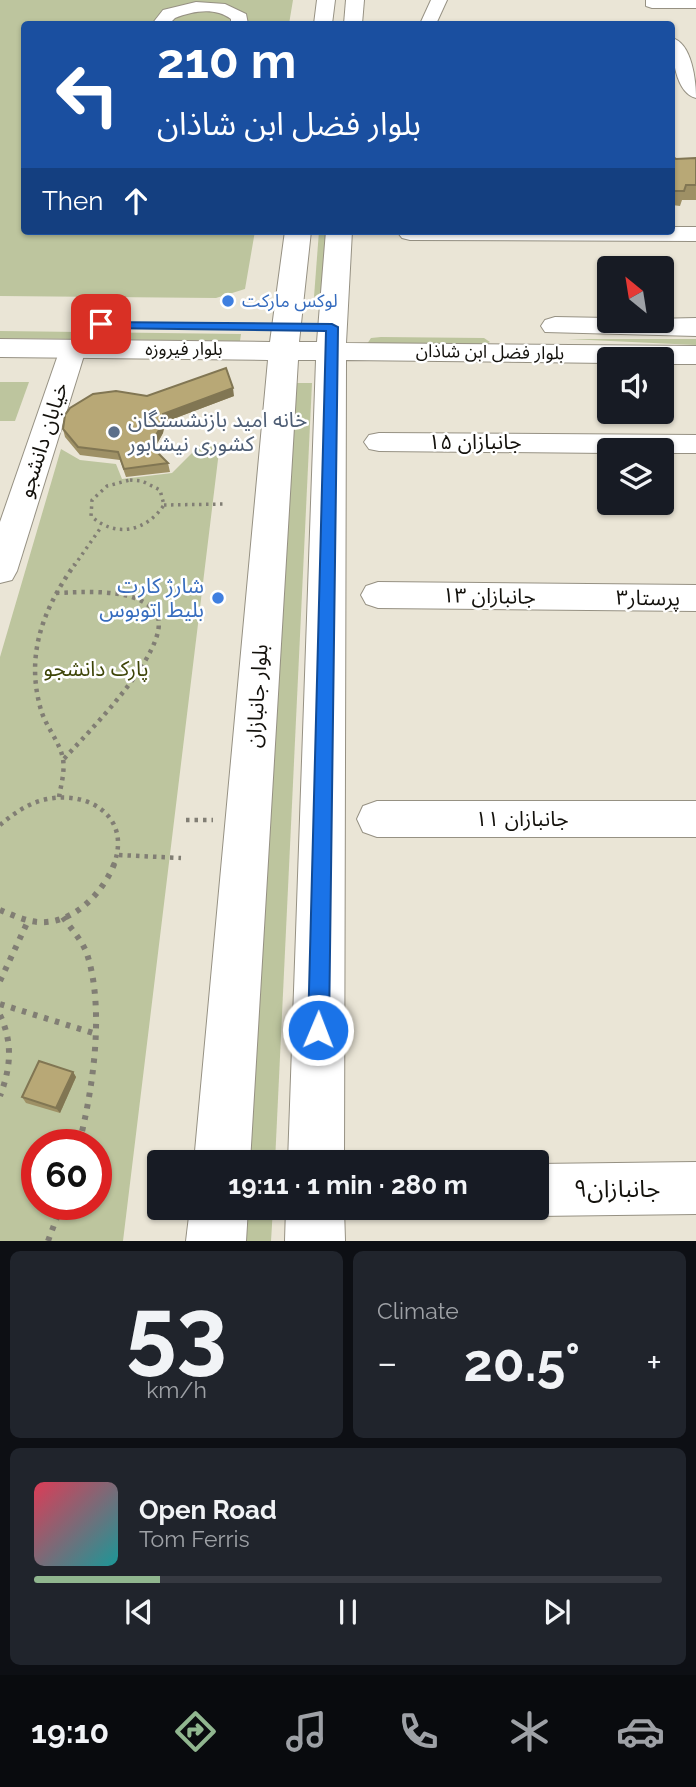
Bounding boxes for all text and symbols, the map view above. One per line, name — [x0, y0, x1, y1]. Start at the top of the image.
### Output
text: 210 m — [157, 32, 296, 89]
icon: left — [42, 49, 133, 140]
text: بلوار فضل ابن شاذان — [157, 105, 421, 142]
icon: ahead — [117, 182, 155, 220]
text: Then — [42, 186, 103, 216]
north arrow — [597, 256, 674, 332]
map controls — [597, 256, 674, 515]
place label: لوکس مارکت — [242, 290, 338, 312]
marker: لوکس مارکت — [220, 293, 236, 309]
pin — [71, 294, 131, 354]
icon: arrive — [82, 305, 120, 343]
street label: بلوار فیروزه — [145, 338, 223, 360]
street label: بلوار فضل ابن شاذان — [416, 340, 564, 364]
button: sound — [597, 347, 674, 424]
street label: خیابان دانشجو — [12, 379, 73, 501]
place label: خانه امید بازنشستگان کشوری نیشابور — [127, 407, 307, 456]
marker: خانه امید بازنشستگان کشوری نیشابور — [106, 424, 122, 440]
street label: جانبازان ۱۵ — [428, 429, 522, 454]
button: layers — [597, 438, 674, 515]
place label: شارژ کارت بلیط اتوبوس — [99, 573, 204, 622]
street label: جانبازان ۱۳ — [442, 582, 536, 609]
street label: پرستار۳ — [616, 584, 680, 612]
marker: شارژ کارت بلیط اتوبوس — [210, 590, 226, 606]
street label: بلوار جانبازان — [240, 643, 273, 749]
park label: پارک دانشجو — [44, 656, 148, 682]
street label: جانبازان ۱۱ — [475, 806, 569, 831]
position arrow — [281, 993, 355, 1067]
speed limit sign: 60 — [21, 1129, 112, 1220]
text: 19:11 · 1 min · 280 m — [228, 1170, 468, 1200]
street label: جانبازان۹ — [574, 1174, 660, 1203]
text: 53 — [126, 1277, 227, 1384]
text: Climate — [377, 1297, 459, 1324]
text: 20.5° — [464, 1332, 580, 1393]
text: − — [377, 1340, 397, 1385]
text: + — [646, 1340, 662, 1385]
text: km/h — [146, 1376, 207, 1403]
text: Open Road — [139, 1495, 277, 1525]
text: Tom Ferris — [139, 1525, 250, 1552]
icon: previous — [120, 1593, 158, 1631]
icon: pause — [329, 1593, 367, 1631]
icon: next — [538, 1593, 576, 1631]
icon: directions — [171, 1707, 220, 1756]
icon: music — [282, 1707, 331, 1756]
icon: phone — [394, 1707, 443, 1756]
icon: climate — [505, 1707, 554, 1756]
icon: car — [616, 1707, 665, 1756]
text: 19:10 — [31, 1713, 109, 1750]

